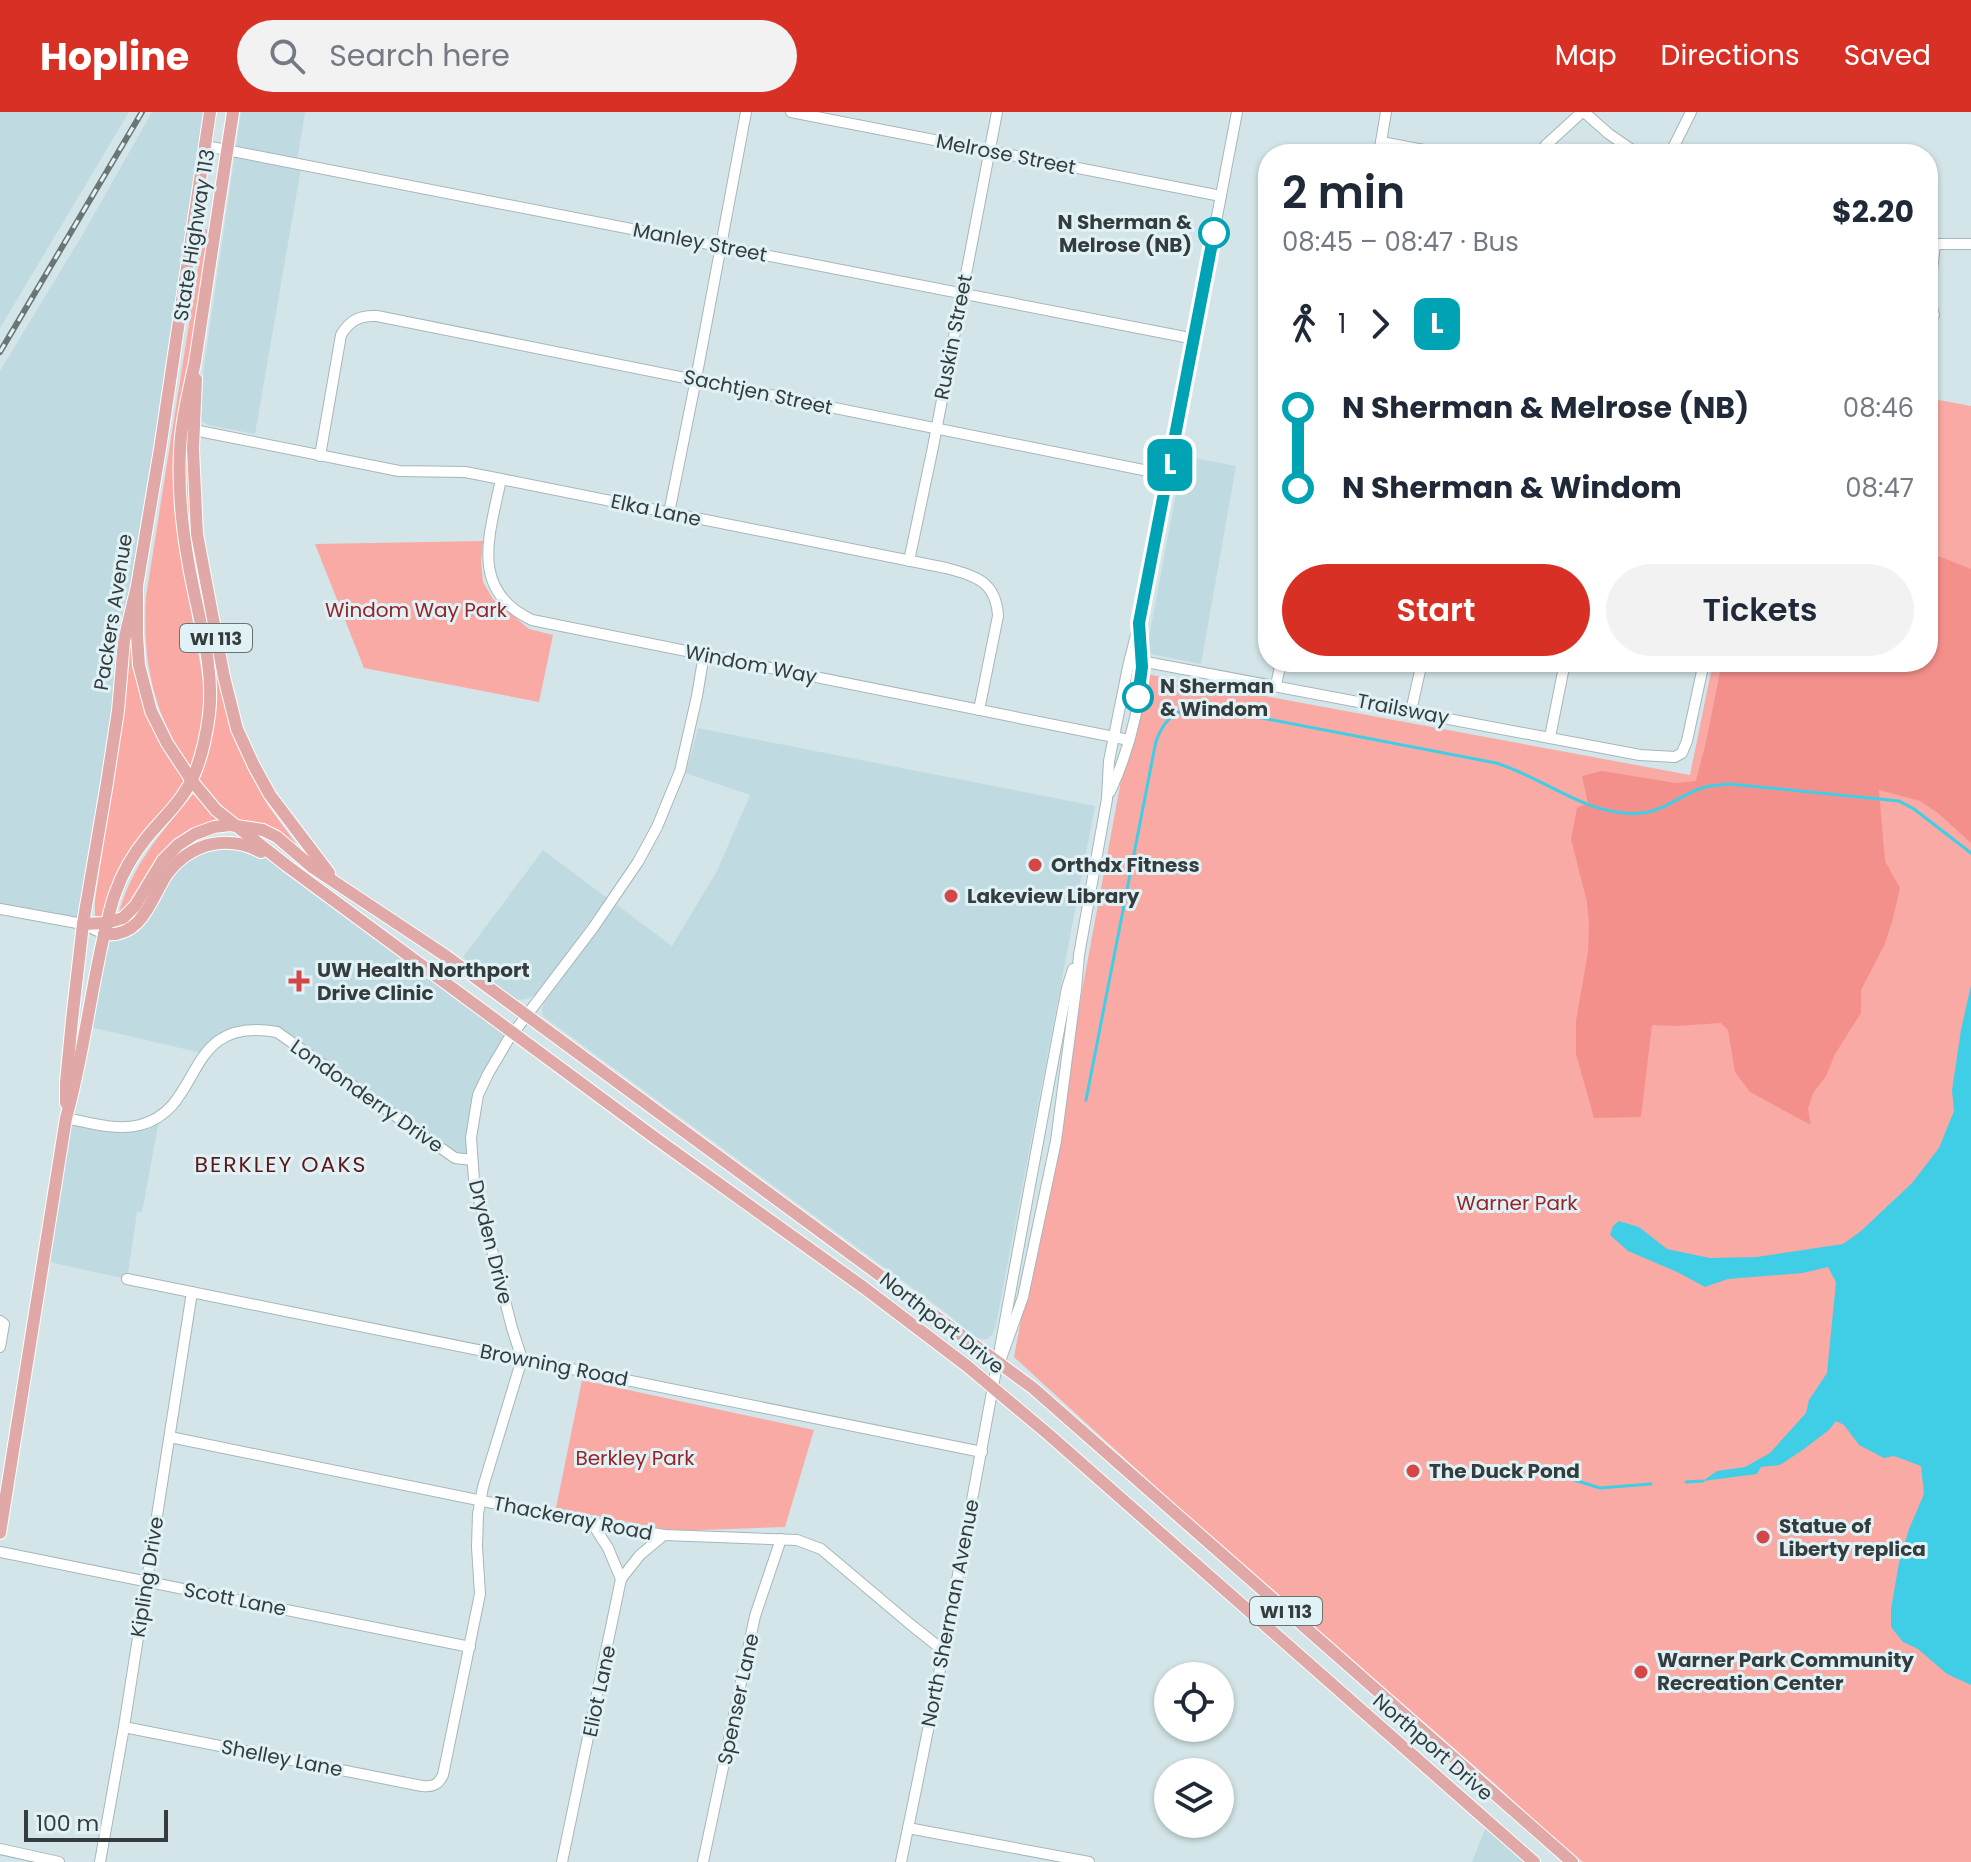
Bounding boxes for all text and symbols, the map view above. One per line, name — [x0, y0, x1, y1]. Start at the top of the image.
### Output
search box — [237, 20, 797, 92]
text: Hopline — [40, 30, 189, 83]
icon: search — [265, 34, 309, 78]
text: Search here — [329, 34, 510, 77]
text: Map — [1555, 36, 1617, 75]
text: Directions — [1661, 36, 1800, 75]
text: Saved — [1844, 36, 1931, 75]
street label: Melrose Street — [934, 127, 1078, 181]
street label: State Highway 113 — [167, 147, 221, 323]
text: 2 min — [1282, 162, 1405, 223]
text: $2.20 — [1832, 190, 1914, 233]
place label: N Sherman & Melrose (NB) — [1058, 208, 1192, 259]
street label: Manley Street — [631, 215, 769, 269]
marker: N Sherman & Melrose (NB) — [1199, 218, 1229, 248]
text: 08:45 – 08:47 · Bus — [1282, 224, 1519, 260]
street label: Ruskin Street — [927, 272, 979, 402]
icon: walk — [1282, 302, 1326, 346]
icon: forward — [1358, 302, 1402, 346]
text: L — [1430, 304, 1444, 343]
text: 1 — [1338, 306, 1346, 342]
street label: Sachtjen Street — [681, 363, 835, 421]
text: N Sherman & Melrose (NB) — [1342, 386, 1749, 429]
text: 08:46 — [1843, 390, 1914, 426]
line badge: L — [1144, 439, 1196, 491]
text: L — [1163, 445, 1177, 484]
text: N Sherman & Windom — [1342, 466, 1682, 509]
text: 08:47 — [1845, 470, 1914, 506]
street label: Elka Lane — [608, 487, 704, 533]
street label: Packers Avenue — [87, 532, 139, 692]
button: Start — [1282, 564, 1590, 656]
button: Tickets — [1606, 564, 1914, 656]
park label: Windom Way Park — [325, 596, 508, 624]
road number: WI 113 — [180, 624, 252, 652]
street label: Windom Way — [683, 637, 819, 691]
place label: N Sherman & Windom — [1160, 672, 1274, 723]
marker: N Sherman & Windom — [1123, 682, 1153, 712]
street label: Trailsway — [1355, 686, 1451, 732]
place label: Orthdx Fitness — [1051, 851, 1200, 879]
marker: Orthdx Fitness — [1026, 856, 1044, 874]
place label: Lakeview Library — [967, 882, 1140, 910]
marker: Lakeview Library — [942, 887, 960, 905]
place label: UW Health Northport Drive Clinic — [317, 956, 530, 1007]
marker: UW Health Northport Drive Clinic — [288, 970, 310, 992]
street label: Londonderry Drive — [285, 1033, 449, 1159]
district label: BERKLEY OAKS — [194, 1149, 368, 1180]
street label: Dryden Drive — [462, 1177, 520, 1307]
park label: Warner Park — [1456, 1189, 1578, 1217]
street label: Northport Drive — [874, 1265, 1010, 1381]
street label: Browning Road — [478, 1337, 630, 1393]
park label: Berkley Park — [575, 1444, 695, 1472]
place label: The Duck Pond — [1429, 1457, 1580, 1485]
marker: The Duck Pond — [1404, 1462, 1422, 1480]
street label: Thackeray Road — [491, 1489, 655, 1547]
street label: North Sherman Avenue — [914, 1497, 986, 1729]
place label: Statue of Liberty replica — [1779, 1512, 1926, 1563]
street label: Kipling Drive — [124, 1515, 170, 1639]
marker: Statue of Liberty replica — [1754, 1528, 1772, 1546]
street label: Scott Lane — [181, 1575, 289, 1623]
road number: WI 113 — [1250, 1597, 1322, 1625]
street label: Spenser Lane — [710, 1631, 766, 1767]
street label: Eliot Lane — [576, 1643, 622, 1739]
place label: Warner Park Community Recreation Center — [1657, 1646, 1914, 1697]
map controls — [1154, 1662, 1234, 1838]
button: locate — [1154, 1662, 1234, 1742]
marker: Warner Park Community Recreation Center — [1632, 1663, 1650, 1681]
street label: Northport Drive — [1367, 1687, 1499, 1807]
street label: Shelley Lane — [219, 1733, 345, 1783]
button: layers — [1154, 1758, 1234, 1838]
scale bar — [24, 1806, 168, 1842]
text: 100 m — [36, 1808, 99, 1839]

